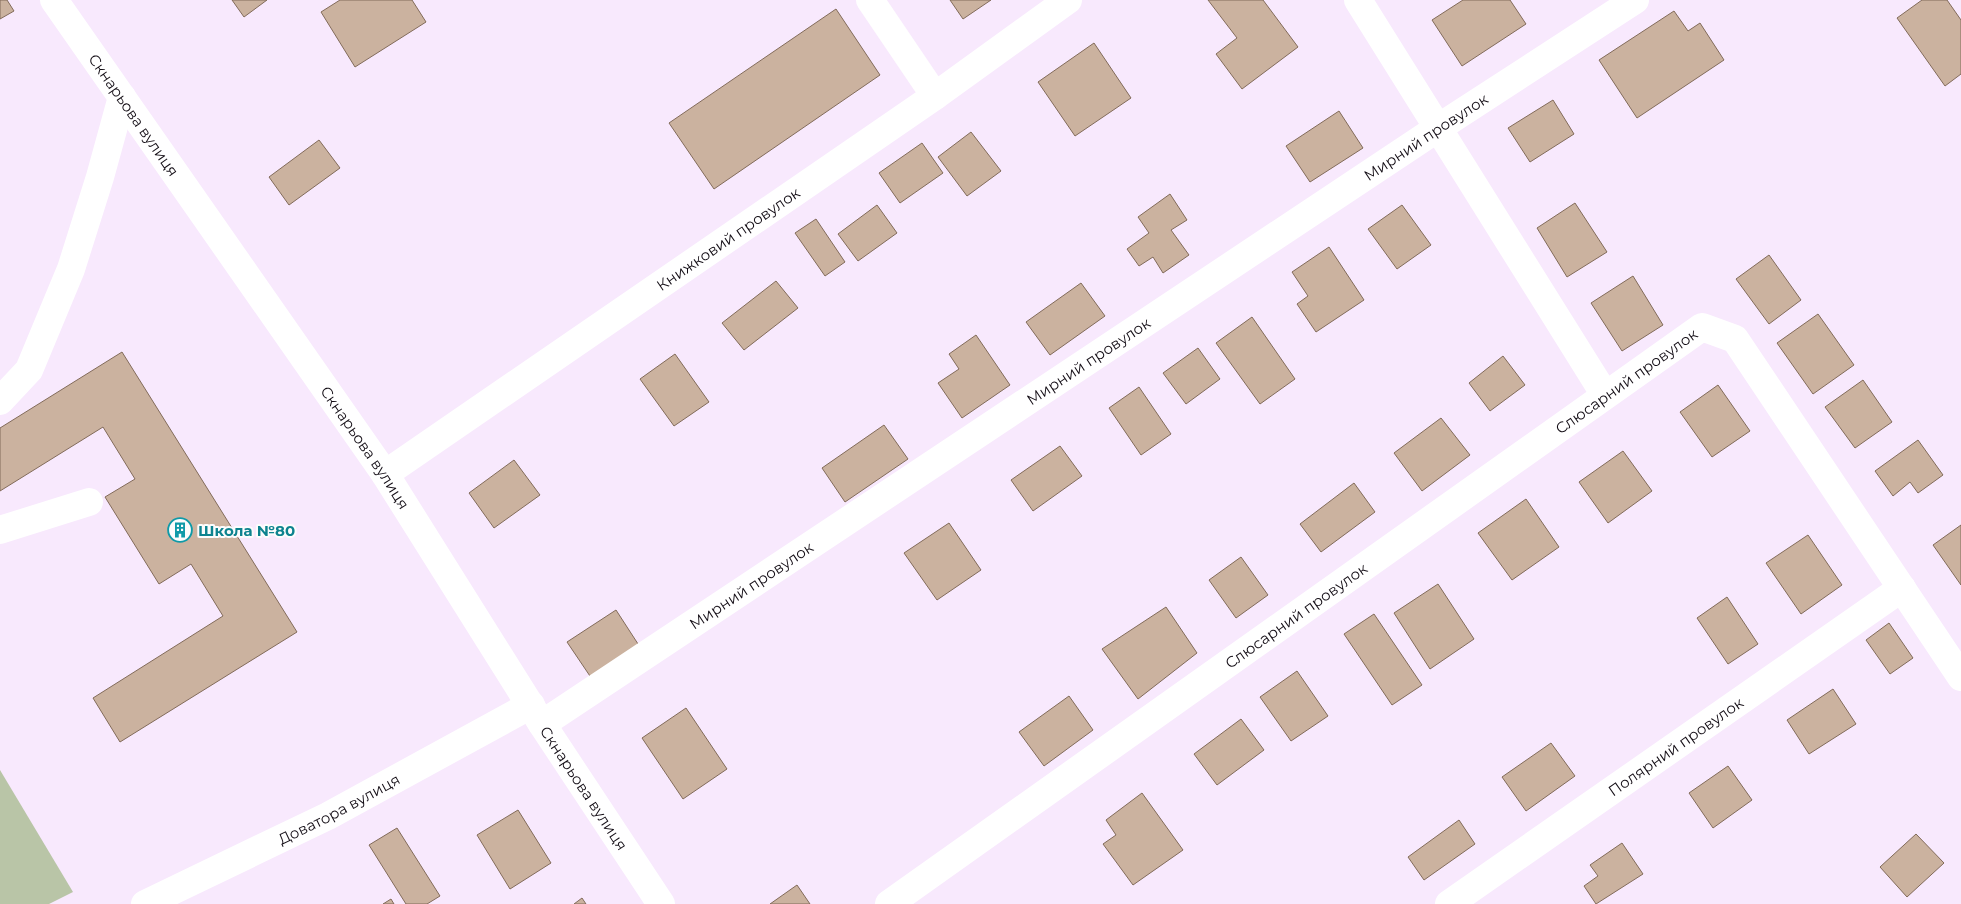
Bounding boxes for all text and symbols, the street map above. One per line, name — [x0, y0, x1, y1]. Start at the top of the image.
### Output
street label: Скнарьова вулиця — [85, 50, 183, 180]
street label: Мирний провулок — [1360, 89, 1491, 184]
street label: Книжковий провулок — [652, 182, 803, 294]
street label: Мирний провулок — [1023, 313, 1154, 409]
street label: Слюсарний провулок — [1551, 324, 1701, 438]
street label: Скнарьова вулиця — [317, 382, 414, 512]
building icon: Школа №80 — [167, 517, 193, 543]
place label: Школа №80 — [198, 521, 295, 540]
street label: Мирний провулок — [685, 537, 817, 633]
street label: Слюсарний провулок — [1221, 558, 1371, 672]
street label: Полярний провулок — [1604, 692, 1747, 800]
street label: Скнарьова вулиця — [536, 722, 632, 854]
street label: Доватора вулиця — [275, 769, 403, 848]

